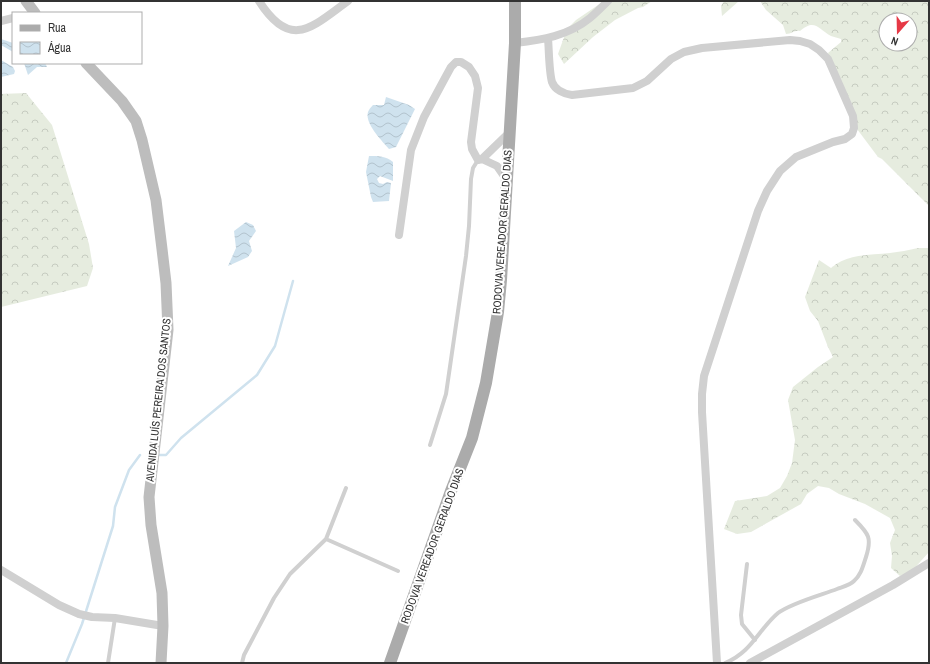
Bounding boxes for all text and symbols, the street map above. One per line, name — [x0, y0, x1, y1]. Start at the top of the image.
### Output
legend — [12, 12, 142, 64]
north arrow — [878, 12, 918, 52]
text: Rua — [48, 20, 67, 36]
text: N — [889, 34, 900, 49]
text: Água — [47, 40, 72, 56]
street label: RODOVIA VEREADOR GERALDO DIAS — [489, 150, 515, 314]
street label: AVENIDA LUÍS PEREIRA DOS SANTOS — [142, 318, 174, 483]
street label: RODOVIA VEREADOR GERALDO DIAS — [397, 466, 467, 626]

